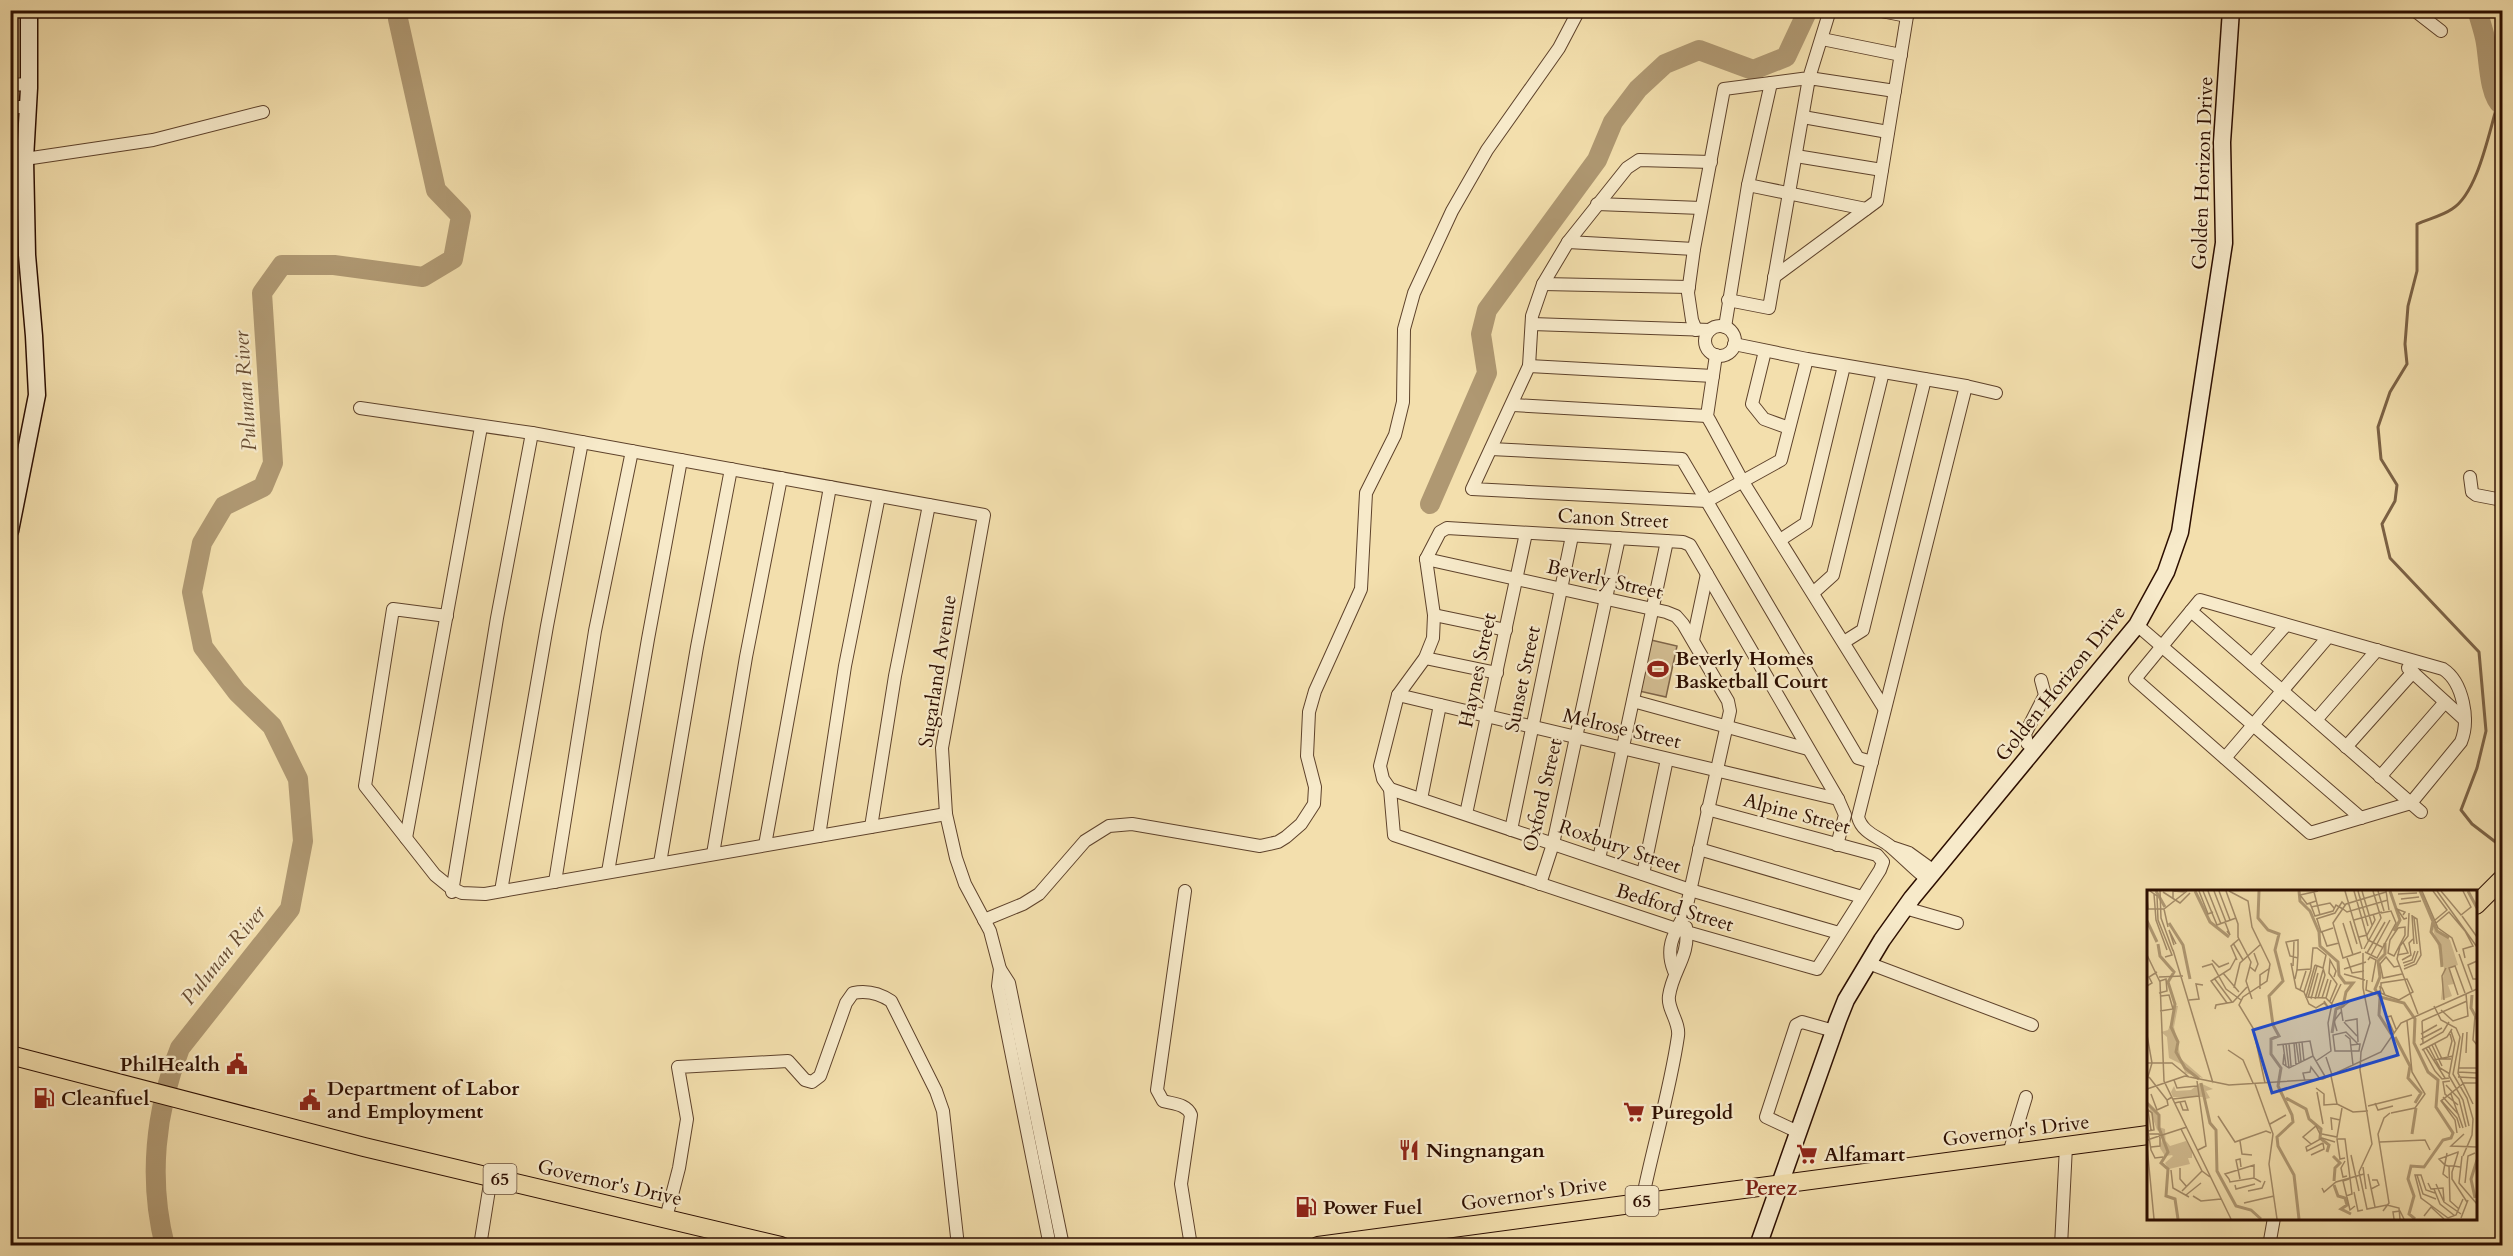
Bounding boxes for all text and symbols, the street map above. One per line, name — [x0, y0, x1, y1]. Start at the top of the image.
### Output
street label: Golden Horizon Drive — [2186, 76, 2219, 270]
water label: Pulunan River — [227, 329, 264, 452]
street label: Canon Street — [1557, 502, 1670, 535]
street label: Beverly Street — [1544, 553, 1666, 606]
street label: Sugarland Avenue — [912, 593, 963, 749]
street label: Golden Horizon Drive — [1989, 600, 2132, 767]
street label: Haynes Street — [1452, 610, 1503, 730]
street label: Sunset Street — [1498, 623, 1547, 735]
place label: Beverly Homes Basketball Court — [1675, 645, 1828, 695]
sports icon: Beverly Homes Basketball Court — [1646, 657, 1670, 681]
street label: Melrose Street — [1560, 702, 1684, 755]
street label: Oxford Street — [1516, 735, 1569, 854]
street label: Alpine Street — [1740, 786, 1854, 841]
street label: Roxbury Street — [1555, 813, 1685, 880]
street label: Bedford Street — [1613, 877, 1738, 938]
inset map — [2147, 890, 2477, 1220]
water label: Pulunan River — [174, 898, 273, 1011]
place label: PhilHealth — [120, 1051, 221, 1078]
public building icon: PhilHealth — [225, 1052, 249, 1076]
place label: Department of Labor and Employment — [327, 1075, 520, 1125]
place label: Cleanfuel — [61, 1085, 149, 1112]
fuel station icon: Cleanfuel — [32, 1086, 56, 1110]
public building icon: Department of Labor and Employment — [298, 1088, 322, 1112]
place label: Puregold — [1651, 1099, 1734, 1126]
supermarket icon: Puregold — [1622, 1100, 1646, 1124]
street label: Governor's Drive — [1941, 1108, 2091, 1153]
place label: Ningnangan — [1426, 1137, 1545, 1164]
restaurant icon: Ningnangan — [1397, 1138, 1421, 1162]
place label: Alfamart — [1824, 1141, 1905, 1168]
supermarket icon: Alfamart — [1795, 1142, 1819, 1166]
street label: Governor's Drive — [535, 1153, 685, 1212]
road number: 65 — [484, 1164, 516, 1194]
street label: Governor's Drive — [1459, 1170, 1609, 1217]
district label: Perez — [1745, 1173, 1797, 1203]
road number: 65 — [1626, 1186, 1658, 1216]
place label: Power Fuel — [1323, 1194, 1422, 1221]
fuel station icon: Power Fuel — [1294, 1195, 1318, 1219]

